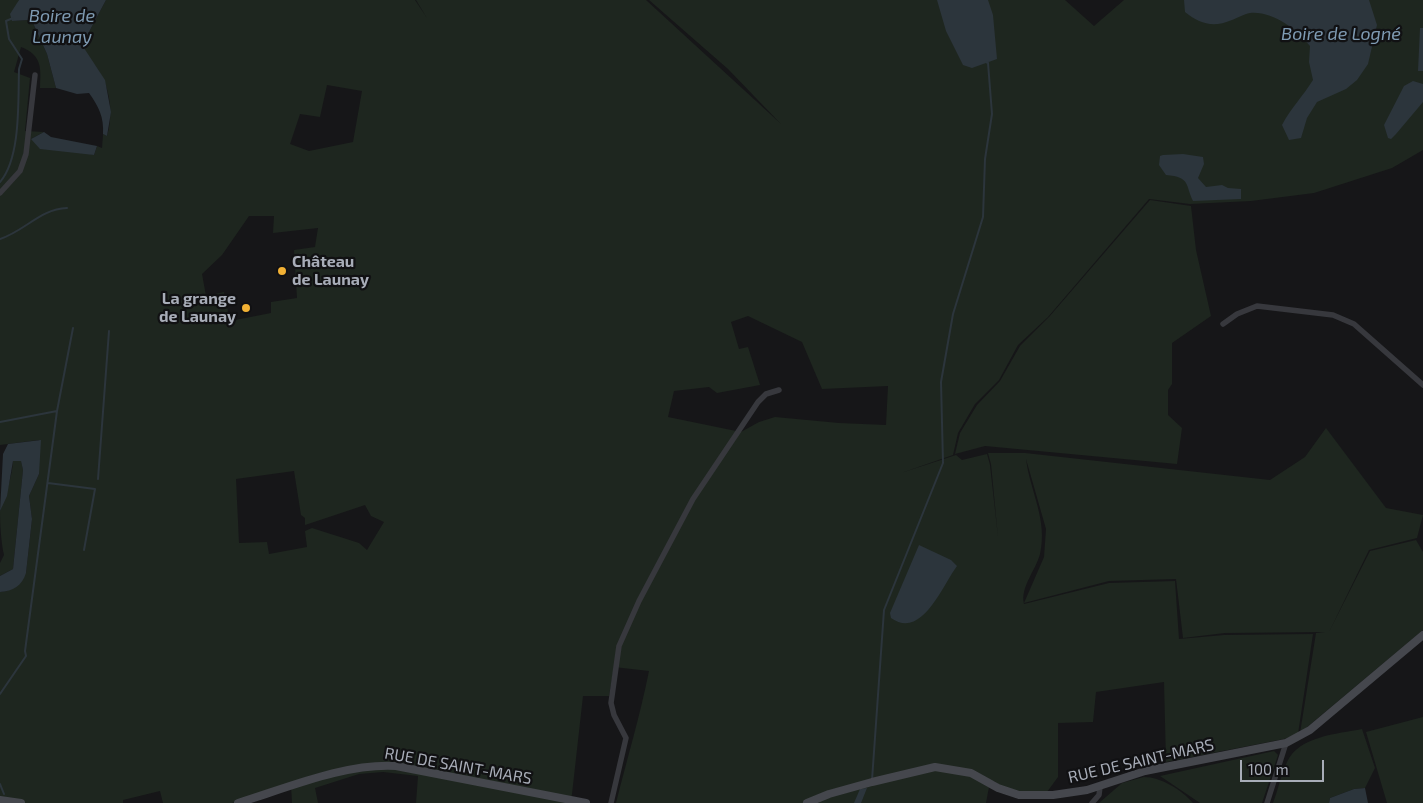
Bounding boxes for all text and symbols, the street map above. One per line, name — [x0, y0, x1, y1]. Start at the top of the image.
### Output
water label: Boire de Launay — [29, 5, 95, 48]
water label: Boire de Logné — [1281, 23, 1401, 45]
place label: Château de Launay — [292, 252, 369, 290]
marker: Château de Launay — [276, 265, 288, 277]
place label: La grange de Launay — [159, 289, 236, 327]
marker: La grange de Launay — [240, 302, 252, 314]
street label: RUE DE SAINT-MARS — [1066, 735, 1216, 787]
street label: RUE DE SAINT-MARS — [383, 744, 533, 788]
scale bar — [1243, 750, 1327, 782]
text: 100 m — [1248, 760, 1289, 778]

